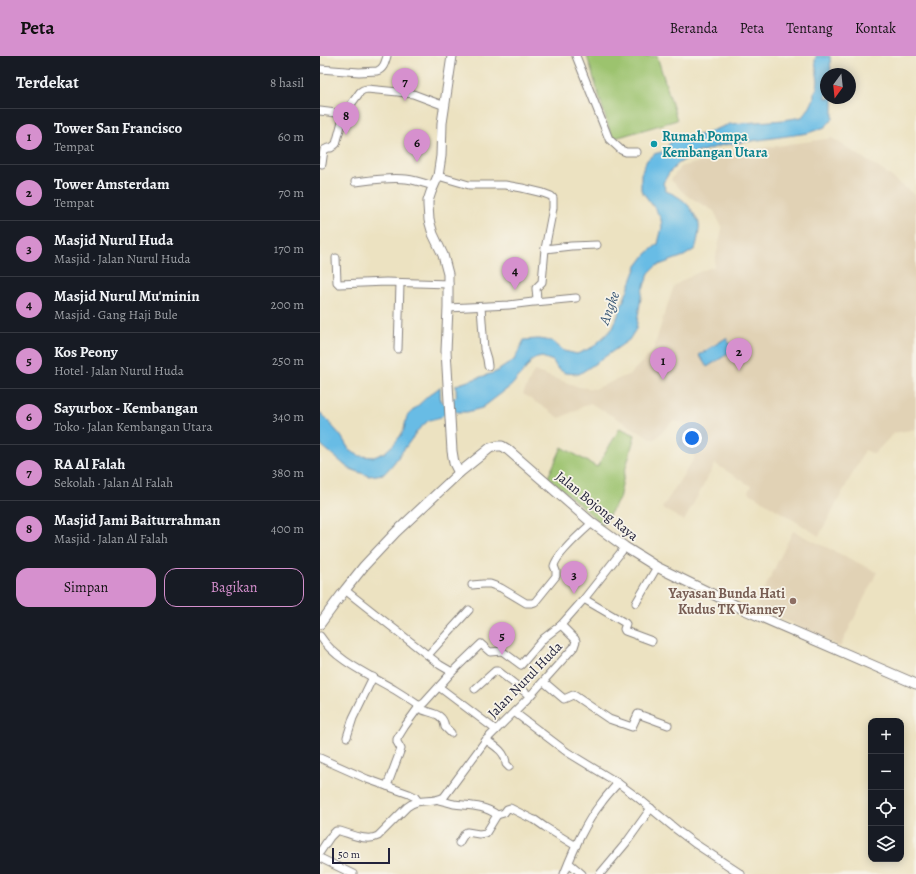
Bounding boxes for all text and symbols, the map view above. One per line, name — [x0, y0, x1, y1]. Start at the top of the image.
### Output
text: Peta — [20, 15, 55, 41]
text: Beranda — [670, 19, 718, 38]
text: Peta — [740, 19, 764, 38]
text: Tentang — [786, 19, 833, 38]
text: Kontak — [855, 19, 896, 38]
pin: 7 — [392, 68, 418, 101]
north arrow — [820, 68, 856, 104]
text: Terdekat — [16, 71, 79, 94]
text: 8 hasil — [270, 74, 304, 91]
pin: 8 — [333, 102, 359, 135]
text: Tower San Francisco — [54, 118, 182, 138]
place label: Rumah Pompa Kembangan Utara — [662, 127, 768, 162]
text: 1 — [27, 128, 31, 145]
text: 60 m — [278, 128, 304, 145]
pin: 6 — [404, 129, 430, 162]
text: Tempat — [54, 138, 94, 155]
marker: Rumah Pompa Kembangan Utara — [649, 139, 659, 149]
text: Tower Amsterdam — [54, 174, 169, 194]
text: 2 — [26, 184, 32, 201]
text: 70 m — [278, 184, 304, 201]
text: Tempat — [54, 194, 94, 211]
text: Masjid Nurul Huda — [54, 230, 173, 250]
text: 3 — [26, 240, 32, 257]
text: 170 m — [274, 240, 304, 257]
text: Masjid · Jalan Nurul Huda — [54, 250, 191, 267]
pin: 4 — [502, 257, 528, 290]
text: Masjid Nurul Mu'minin — [54, 286, 200, 306]
water label: Angke — [593, 288, 624, 328]
text: 4 — [26, 296, 32, 313]
text: 200 m — [271, 296, 304, 313]
text: Masjid · Gang Haji Bule — [54, 306, 177, 323]
pin: 2 — [726, 338, 752, 371]
text: Kos Peony — [54, 342, 118, 362]
pin: 1 — [650, 347, 676, 380]
text: 5 — [26, 352, 32, 369]
text: 250 m — [272, 352, 304, 369]
text: Hotel · Jalan Nurul Huda — [54, 362, 184, 379]
text: Sayurbox - Kembangan — [54, 398, 198, 418]
text: 6 — [26, 408, 32, 425]
text: 340 m — [272, 408, 304, 425]
text: Toko · Jalan Kembangan Utara — [54, 418, 212, 435]
your location — [682, 428, 702, 448]
text: RA Al Falah — [54, 454, 125, 474]
text: 7 — [26, 464, 32, 481]
text: 380 m — [272, 464, 304, 481]
street label: Jalan Bojong Raya — [552, 467, 643, 546]
text: Sekolah · Jalan Al Falah — [54, 474, 173, 491]
text: Masjid Jami Baiturrahman — [54, 510, 220, 530]
text: 8 — [26, 520, 32, 537]
text: 400 m — [271, 520, 304, 537]
text: Masjid · Jalan Al Falah — [54, 530, 168, 547]
pin: 3 — [561, 561, 587, 594]
button: Simpan — [16, 568, 156, 607]
button: Bagikan — [164, 568, 304, 607]
place label: Yayasan Bunda Hati Kudus TK Vianney — [667, 584, 786, 619]
marker: Yayasan Bunda Hati Kudus TK Vianney — [788, 596, 798, 606]
pin: 5 — [489, 622, 515, 655]
street label: Jalan Nurul Huda — [483, 637, 567, 723]
map controls — [868, 718, 904, 862]
button: + — [868, 718, 904, 754]
button: − — [868, 754, 904, 790]
button: locate — [868, 790, 904, 826]
button: layers — [868, 826, 904, 862]
scale bar — [332, 846, 390, 865]
text: 50 m — [338, 847, 360, 862]

